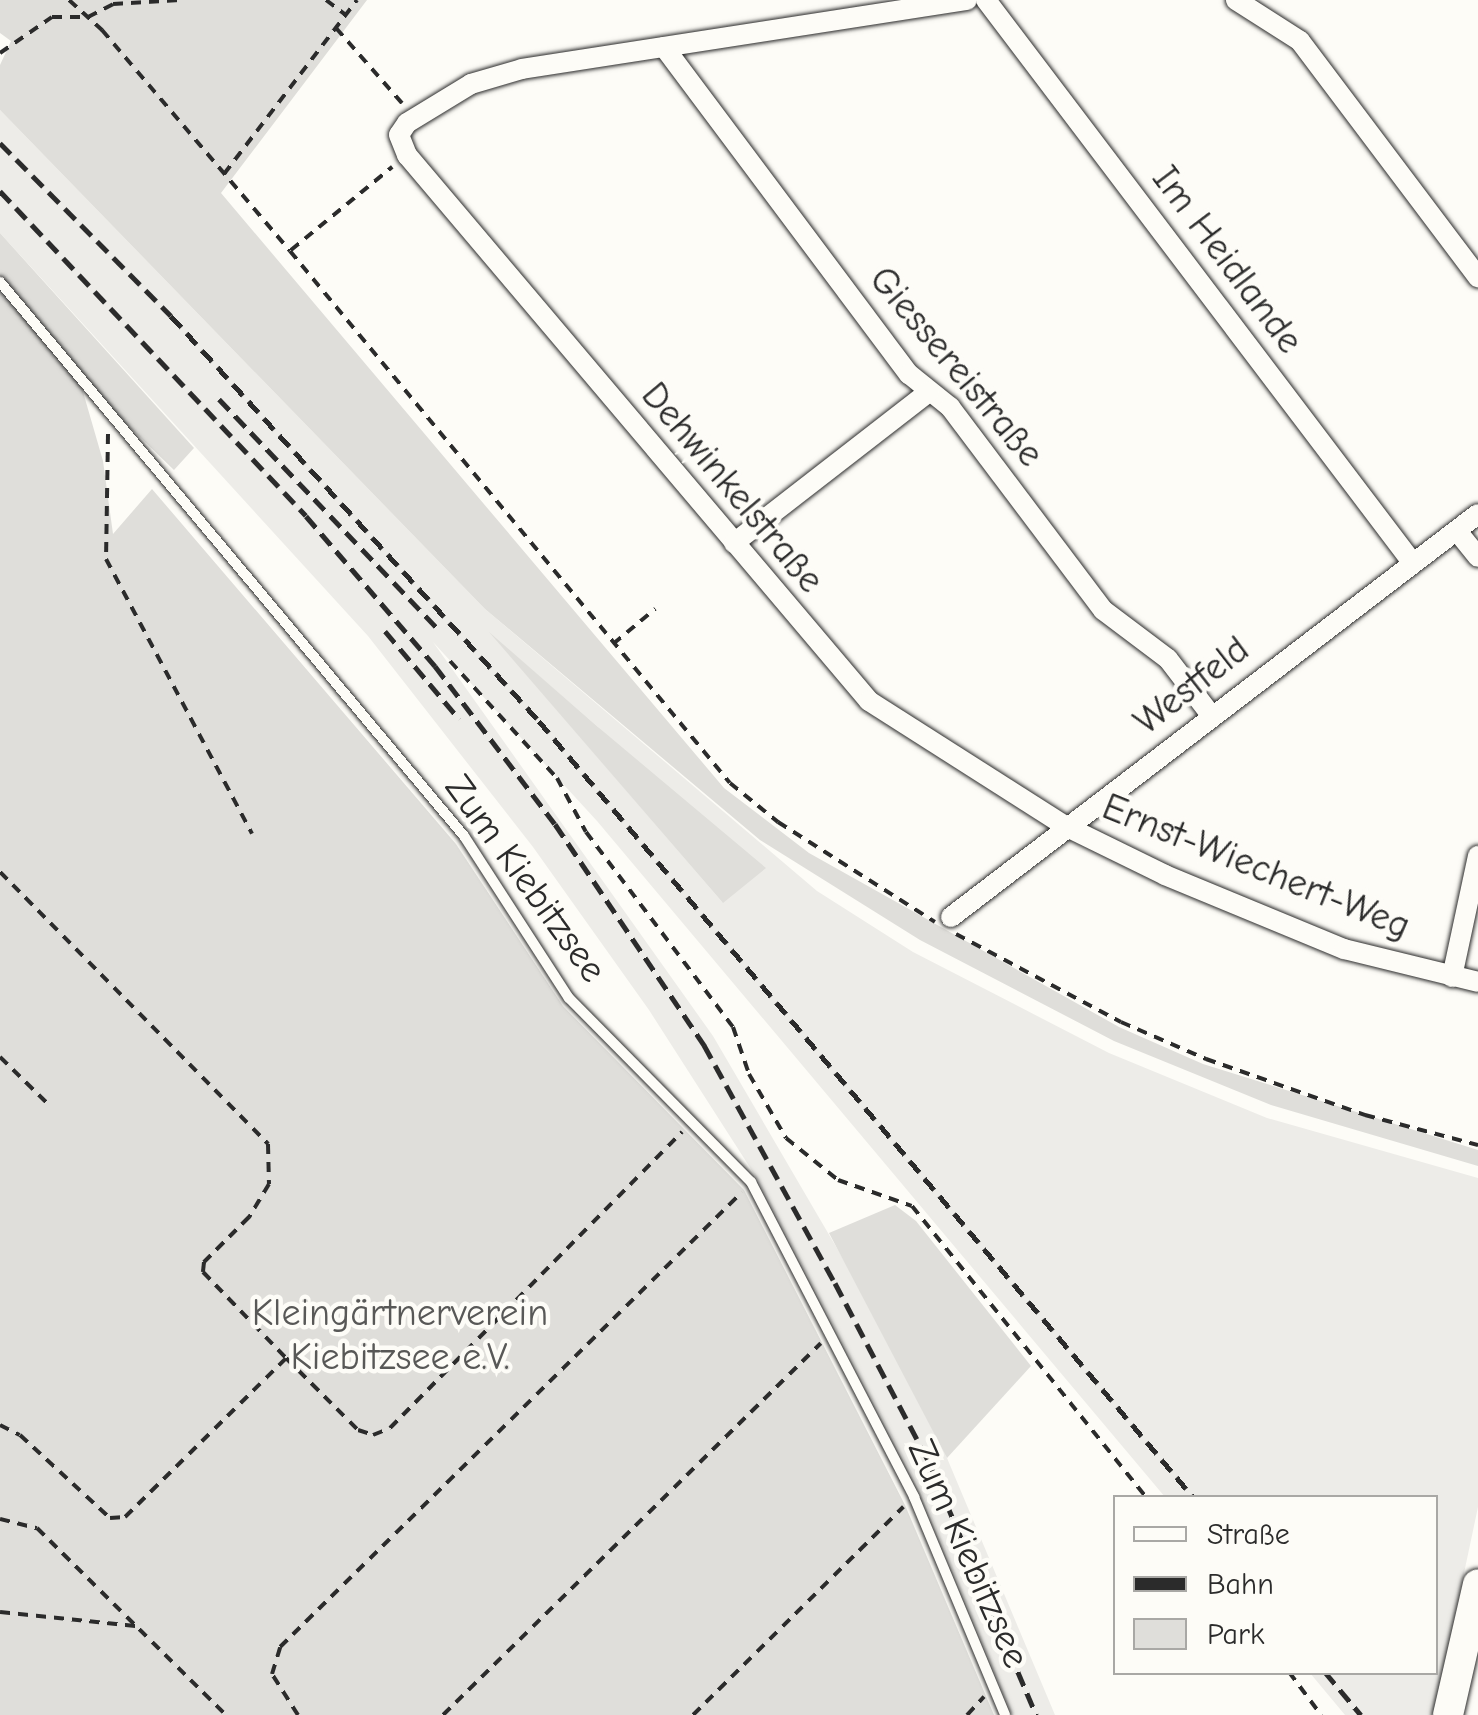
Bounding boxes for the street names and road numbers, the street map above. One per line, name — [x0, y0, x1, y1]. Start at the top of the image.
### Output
street label: Im Heidlande — [1142, 157, 1312, 363]
street label: Giessereistraße — [859, 258, 1053, 476]
street label: Dehwinkelstraße — [631, 374, 833, 602]
street label: Westfeld — [1125, 627, 1259, 745]
street label: Zum Kiebitzsee — [435, 767, 615, 991]
street label: Ernst-Wiechert-Weg — [1095, 784, 1417, 950]
street label: Zum Kiebitzsee — [897, 1433, 1039, 1675]

